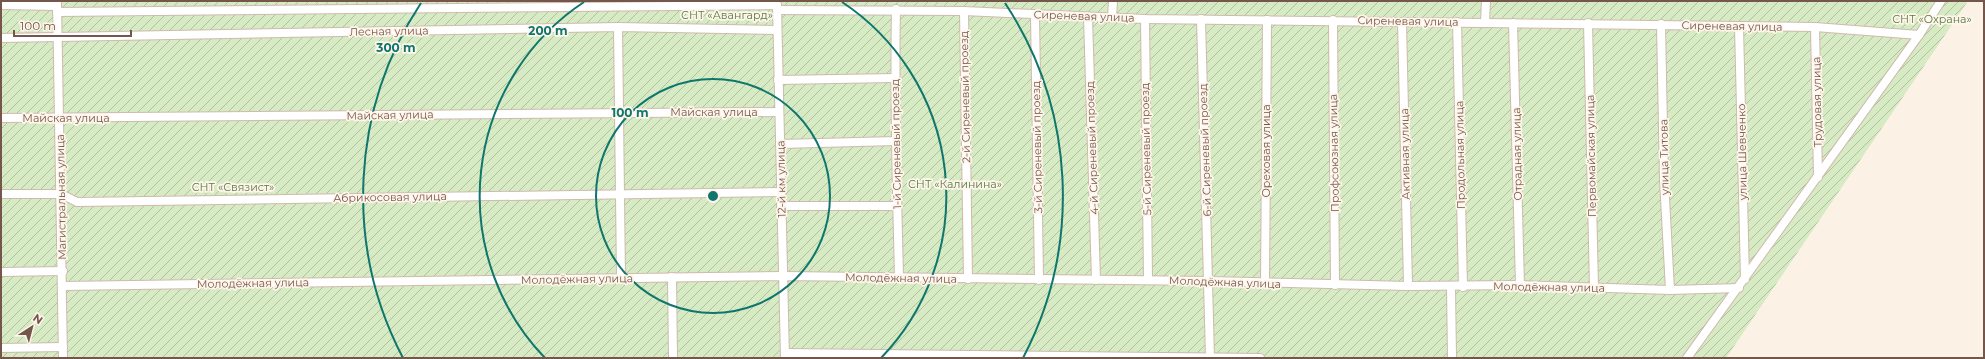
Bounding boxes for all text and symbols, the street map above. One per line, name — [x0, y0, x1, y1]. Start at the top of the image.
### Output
street label: Сиреневая улица — [1033, 7, 1135, 25]
park label: СНТ «Авангард» — [681, 8, 773, 22]
scale bar — [14, 12, 131, 38]
park label: СНТ «Охрана» — [1892, 12, 1972, 26]
street label: Сиреневая улица — [1357, 13, 1459, 29]
text: 100 m — [20, 18, 56, 33]
street label: Сиреневая улица — [1681, 18, 1783, 34]
street label: Лесная улица — [349, 23, 429, 39]
text: 200 m — [528, 23, 568, 38]
street label: 2-й Сиреневый проезд — [957, 31, 973, 163]
text: 300 m — [375, 40, 416, 55]
street label: Трудовая улица — [1809, 57, 1825, 147]
street label: 1-й Сиреневый проезд — [888, 79, 904, 209]
street label: 3-й Сиреневый проезд — [1029, 81, 1045, 213]
street label: 4-й Сиреневый проезд — [1083, 81, 1101, 215]
street label: 5-й Сиреневый проезд — [1138, 83, 1154, 215]
street label: 6-й Сиреневый проезд — [1196, 83, 1214, 217]
street label: Профсоюзная улица — [1326, 94, 1342, 212]
street label: Первомайская улица — [1583, 95, 1599, 217]
street label: Продольная улица — [1452, 101, 1468, 209]
street label: Ореховая улица — [1259, 104, 1273, 198]
street label: улица Шевченко — [1734, 104, 1750, 201]
text: 100 m — [612, 105, 648, 120]
street label: Майская улица — [670, 105, 758, 119]
street label: Майская улица — [346, 107, 434, 123]
street label: Отрадная улица — [1509, 107, 1525, 201]
street label: Активная улица — [1397, 108, 1413, 200]
street label: Майская улица — [22, 111, 110, 125]
street label: улица Титова — [1656, 119, 1672, 196]
street label: Магистральная улица — [53, 134, 69, 260]
street label: 12-й км улица — [773, 140, 789, 218]
park label: СНТ «Калинина» — [908, 177, 1002, 191]
park label: СНТ «Связист» — [192, 180, 274, 194]
street label: Абрикосовая улица — [333, 189, 447, 205]
centre of rings — [706, 189, 720, 203]
street label: Молодёжная улица — [845, 270, 957, 286]
street label: Молодёжная улица — [521, 271, 633, 287]
street label: Молодёжная улица — [1169, 273, 1281, 291]
street label: Молодёжная улица — [197, 275, 309, 291]
street label: Молодёжная улица — [1493, 279, 1605, 295]
north arrow — [12, 307, 52, 347]
text: N — [30, 311, 46, 327]

